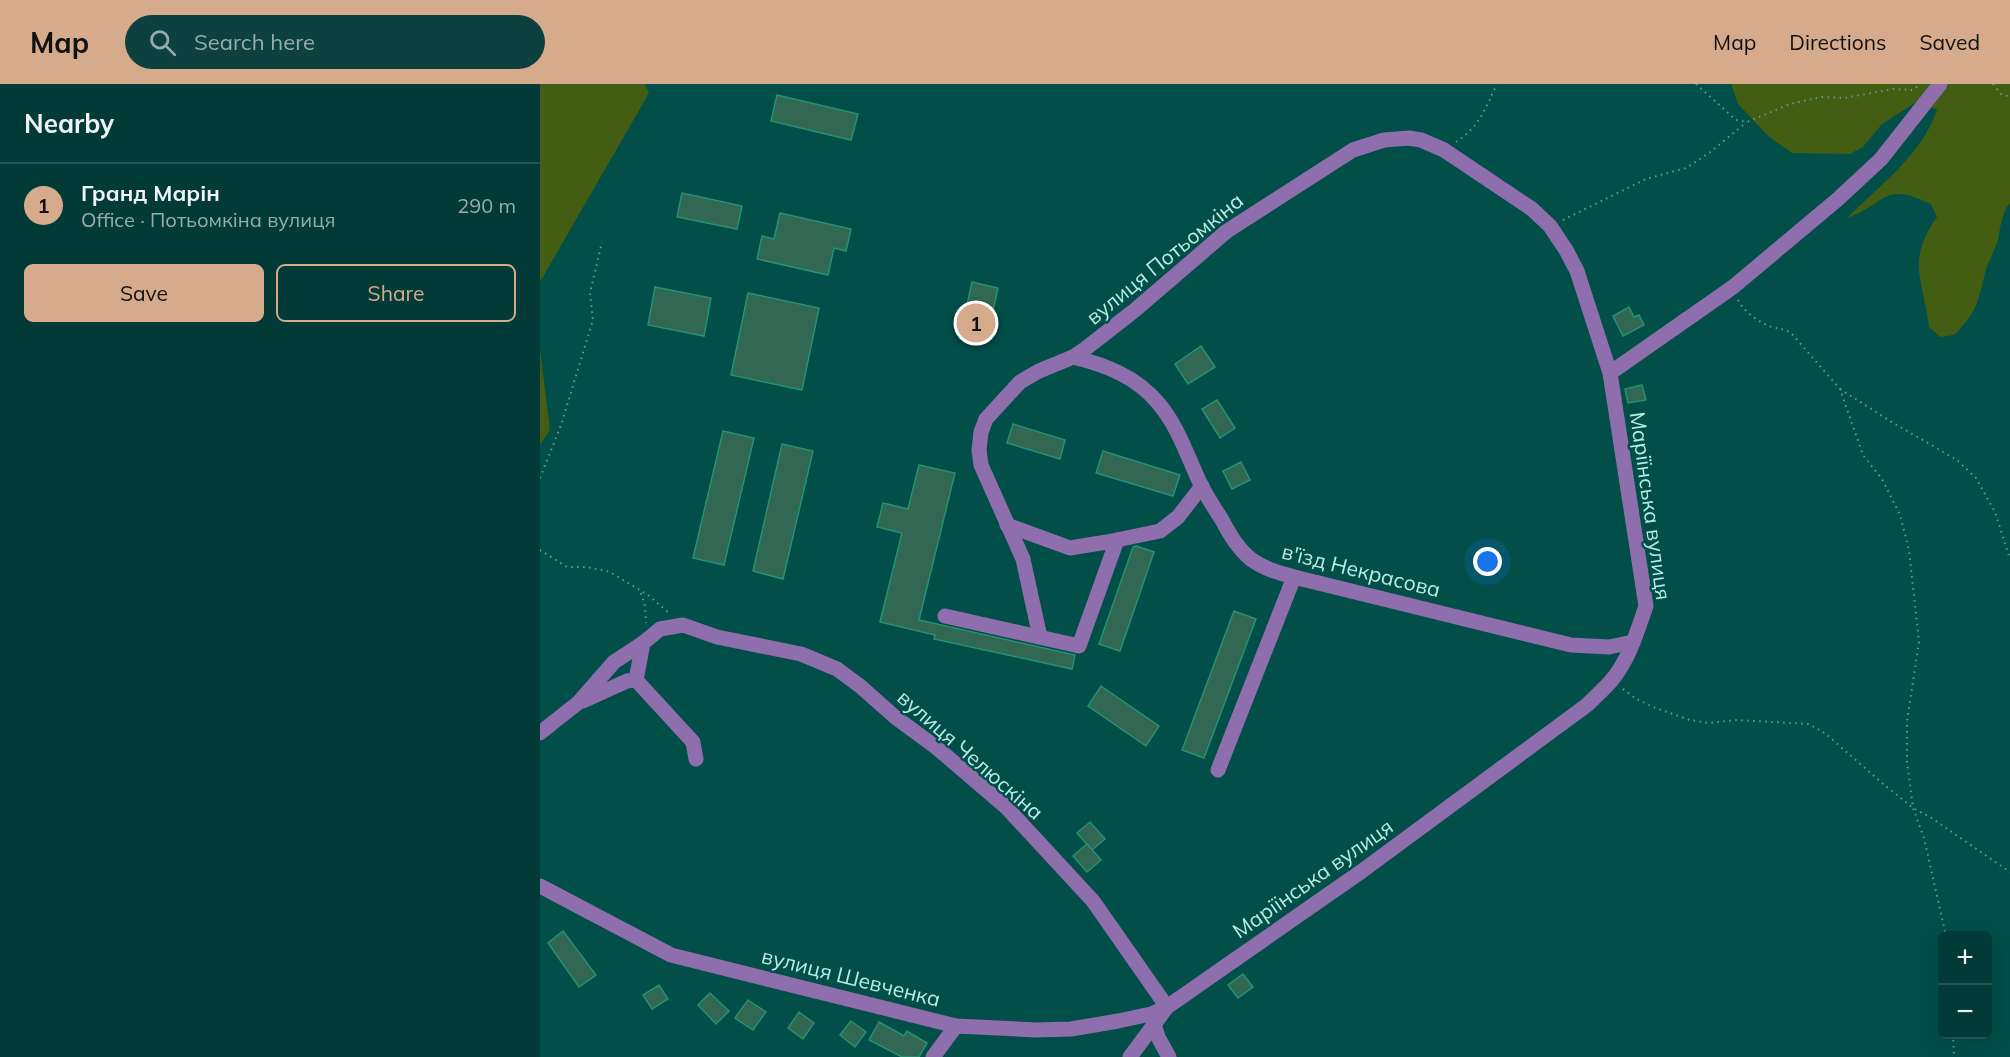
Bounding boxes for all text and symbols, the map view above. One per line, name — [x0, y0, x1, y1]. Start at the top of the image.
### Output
search box — [125, 15, 545, 69]
text: Map — [30, 25, 89, 60]
icon: search — [146, 26, 179, 59]
text: Search here — [194, 28, 315, 56]
text: Map — [1713, 29, 1756, 55]
text: Directions — [1789, 29, 1886, 55]
text: Saved — [1919, 29, 1980, 55]
text: Nearby — [24, 107, 114, 140]
text: Гранд Марін — [81, 179, 220, 207]
street label: вулиця Потьомкіна — [1081, 187, 1248, 330]
text: 1 — [38, 193, 50, 218]
text: 290 m — [457, 193, 516, 218]
text: Office · Потьомкіна вулиця — [81, 207, 335, 232]
button: Save — [24, 264, 264, 322]
button: Share — [276, 264, 516, 322]
pin: 1 — [956, 300, 996, 346]
street label: Маріїнська вулиця — [1625, 410, 1677, 602]
street label: в'їзд Некрасова — [1279, 538, 1443, 602]
your location — [1473, 547, 1502, 576]
street label: вулиця Челюскіна — [892, 684, 1049, 825]
street label: Маріїнська вулиця — [1227, 813, 1398, 943]
map controls — [1938, 931, 1992, 1039]
button: + — [1938, 931, 1992, 985]
street label: вулиця Шевченка — [759, 942, 943, 1012]
button: − — [1938, 985, 1992, 1039]

